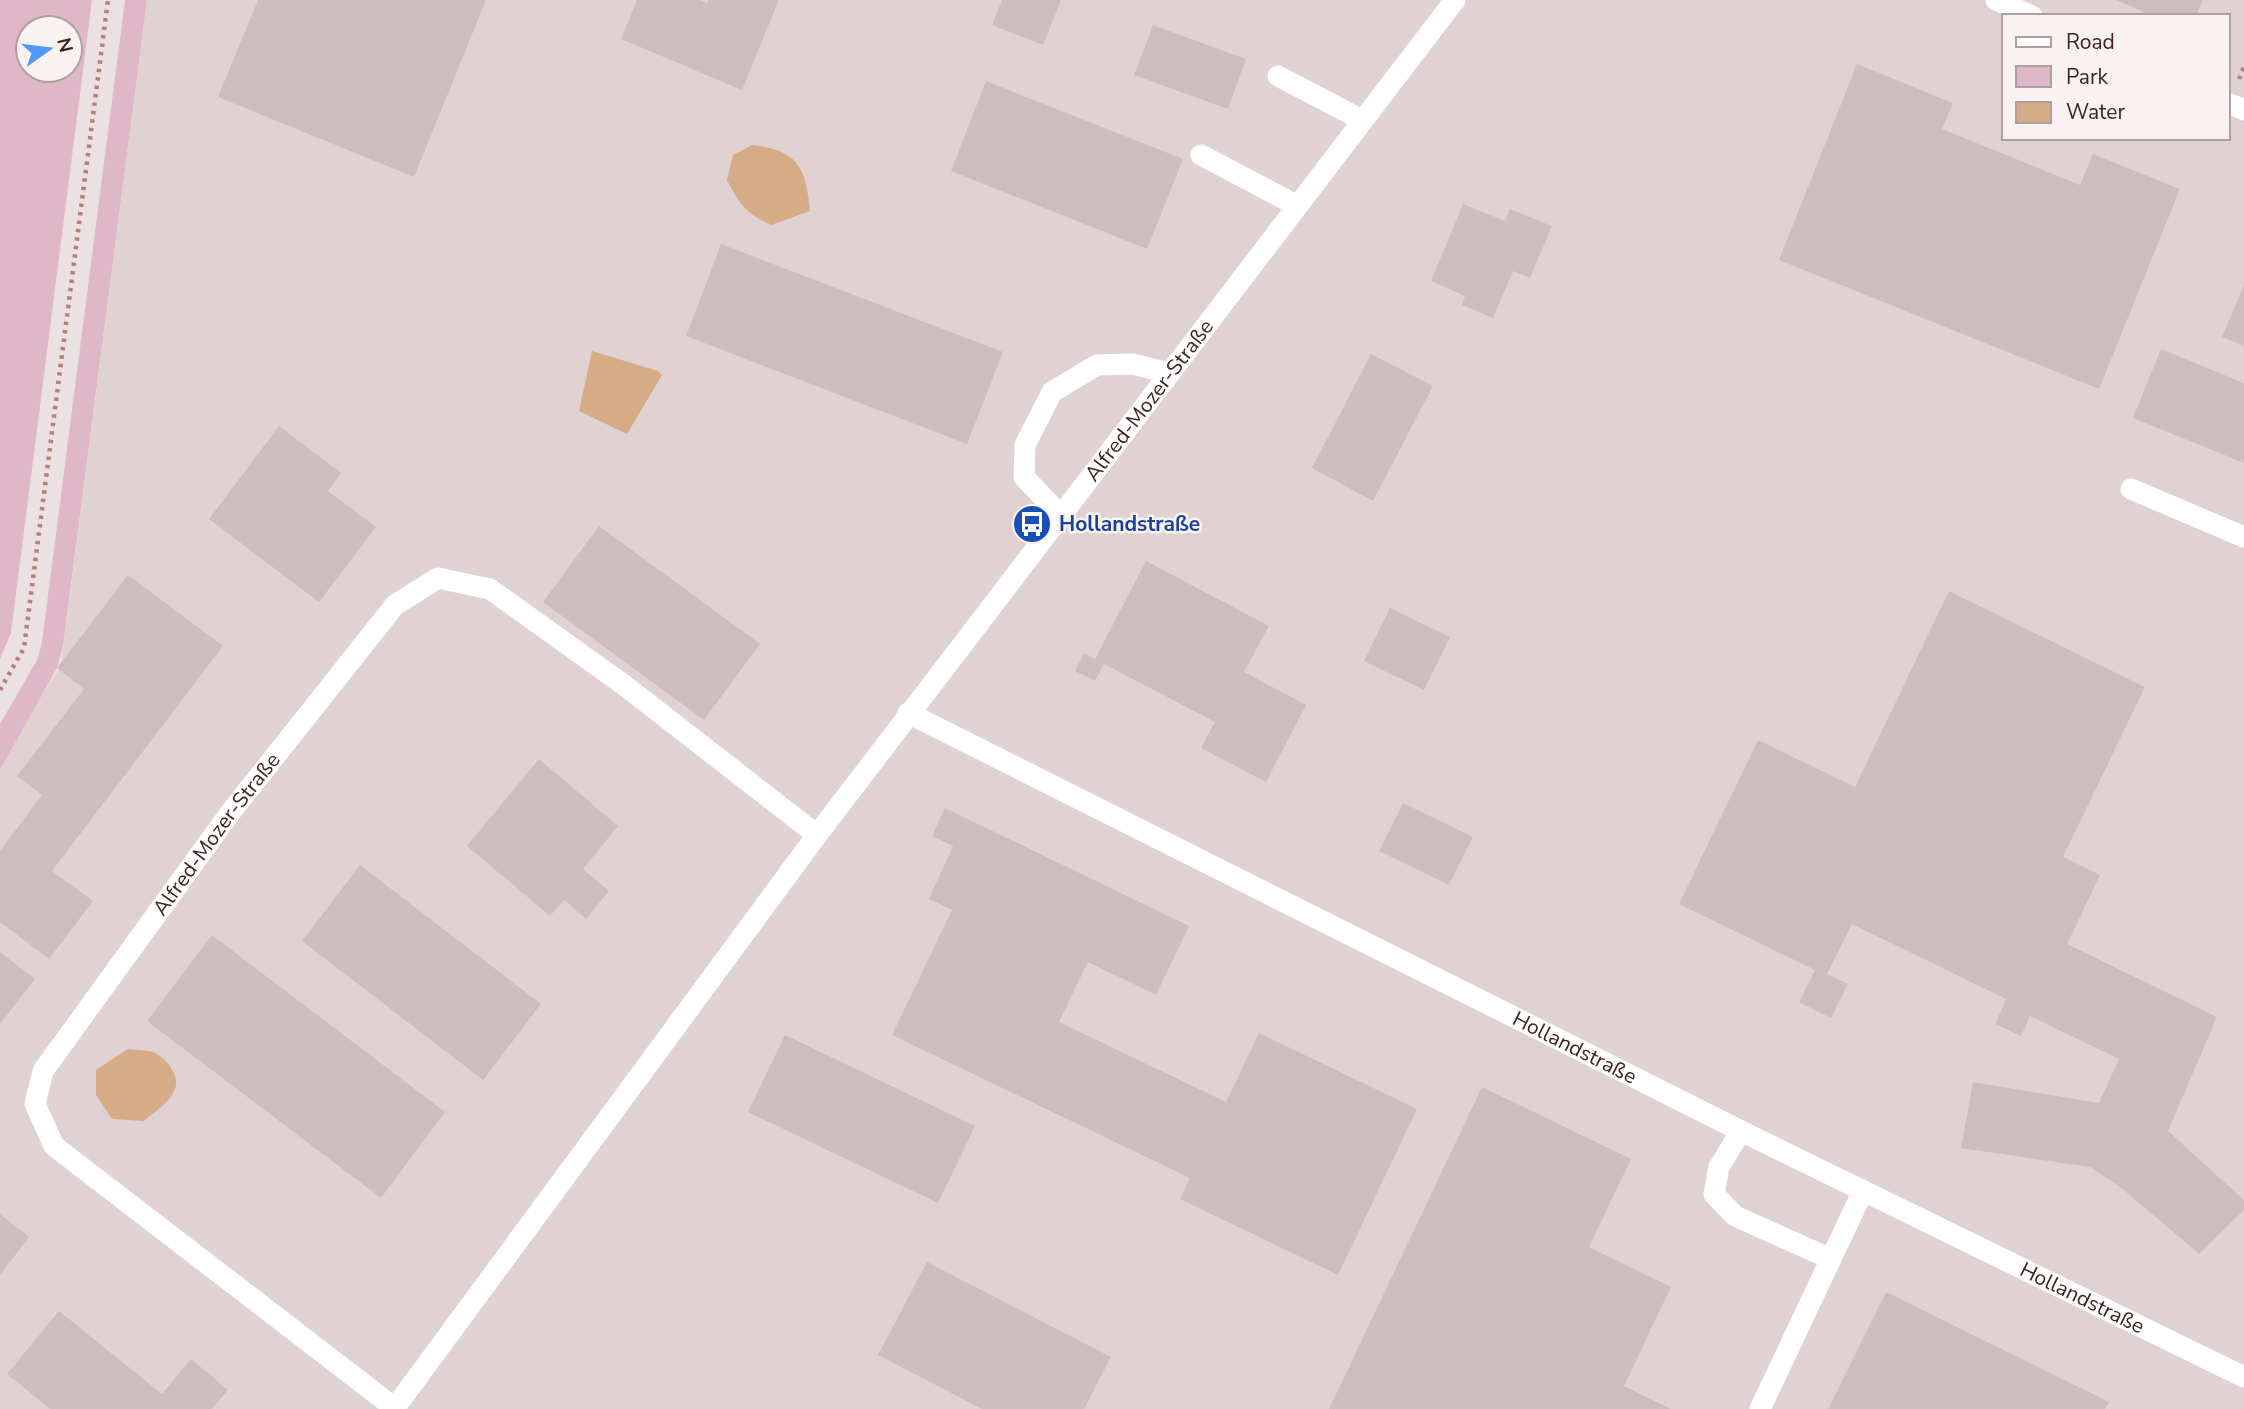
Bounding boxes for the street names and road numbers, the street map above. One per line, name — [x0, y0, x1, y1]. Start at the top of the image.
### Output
street label: Alfred-Mozer-Straße — [1078, 314, 1220, 487]
street label: Alfred-Mozer-Straße — [146, 747, 286, 921]
street label: Hollandstraße — [1508, 1005, 1642, 1090]
street label: Hollandstraße — [2015, 1256, 2149, 1340]

